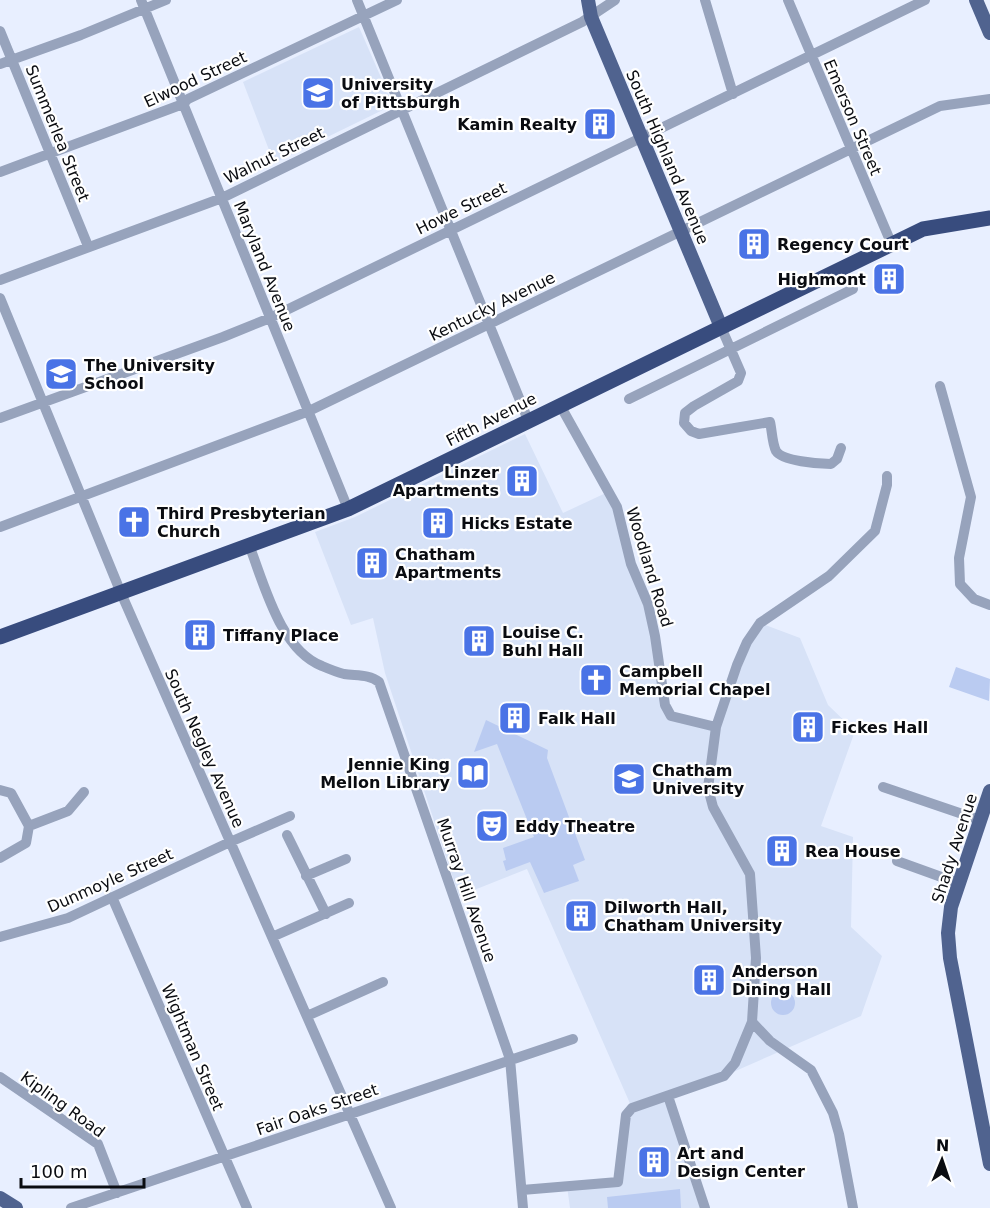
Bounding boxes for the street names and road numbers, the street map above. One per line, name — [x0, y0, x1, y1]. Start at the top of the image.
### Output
street label: Elwood Street — [141, 47, 250, 112]
street label: Emerson Street — [820, 56, 886, 178]
street label: Summerlea Street — [21, 62, 94, 204]
street label: South Highland Avenue — [622, 67, 713, 247]
street label: Walnut Street — [221, 123, 328, 188]
street label: Howe Street — [413, 178, 510, 239]
street label: Maryland Avenue — [230, 198, 299, 334]
street label: Kentucky Avenue — [426, 268, 558, 345]
street label: Fifth Avenue — [443, 389, 540, 450]
street label: Woodland Road — [622, 505, 677, 629]
street label: South Negley Avenue — [161, 666, 248, 831]
street label: Shady Avenue — [928, 791, 981, 905]
street label: Murray Hill Avenue — [433, 816, 500, 965]
street label: Dunmoyle Street — [44, 844, 176, 917]
street label: Wightman Street — [157, 981, 228, 1113]
street label: Kipling Road — [17, 1067, 109, 1141]
street label: Fair Oaks Street — [254, 1080, 380, 1139]

